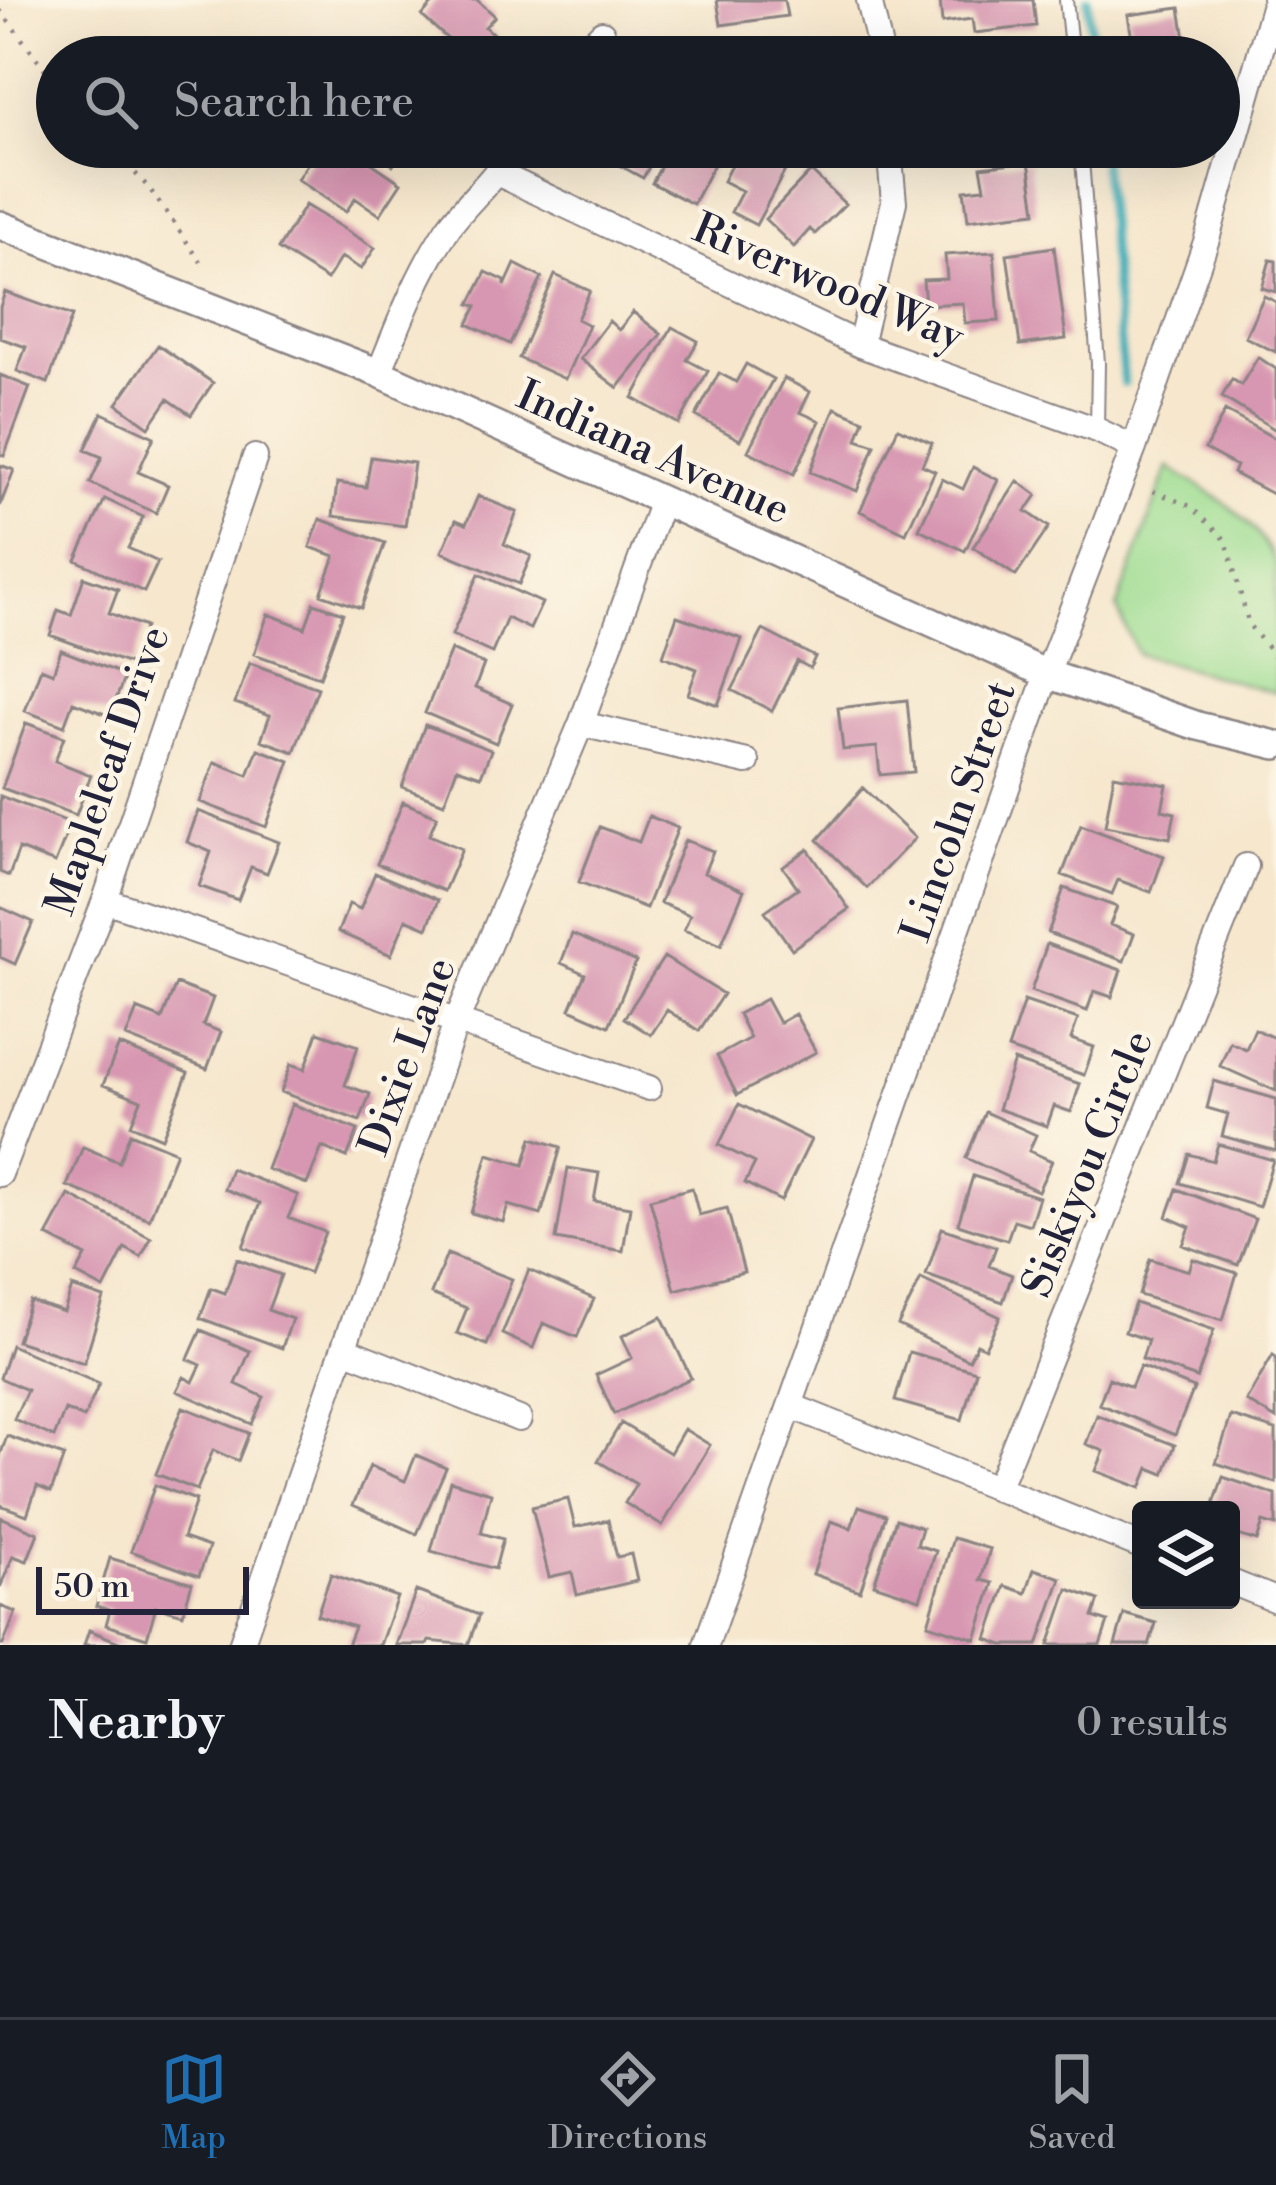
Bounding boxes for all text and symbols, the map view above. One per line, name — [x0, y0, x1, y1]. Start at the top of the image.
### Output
search box — [36, 36, 1240, 168]
icon: search — [78, 69, 144, 135]
text: Search here — [174, 74, 414, 131]
street label: Riverwood Way — [684, 202, 972, 365]
street label: Indiana Avenue — [508, 369, 798, 537]
street label: Mapleleaf Drive — [34, 619, 183, 922]
street label: Lincoln Street — [890, 675, 1029, 949]
street label: Dixie Lane — [348, 951, 469, 1163]
street label: Siskiyou Circle — [1011, 1023, 1167, 1305]
map controls — [1132, 1501, 1240, 1609]
button: layers — [1132, 1501, 1240, 1609]
scale bar — [36, 1561, 249, 1614]
text: 50 m — [54, 1567, 130, 1608]
text: Nearby — [48, 1691, 224, 1755]
text: 0 results — [1076, 1699, 1228, 1748]
tab: Map — [161, 2046, 227, 2159]
tab: Directions — [548, 2046, 707, 2159]
tab: Saved — [1029, 2046, 1115, 2159]

